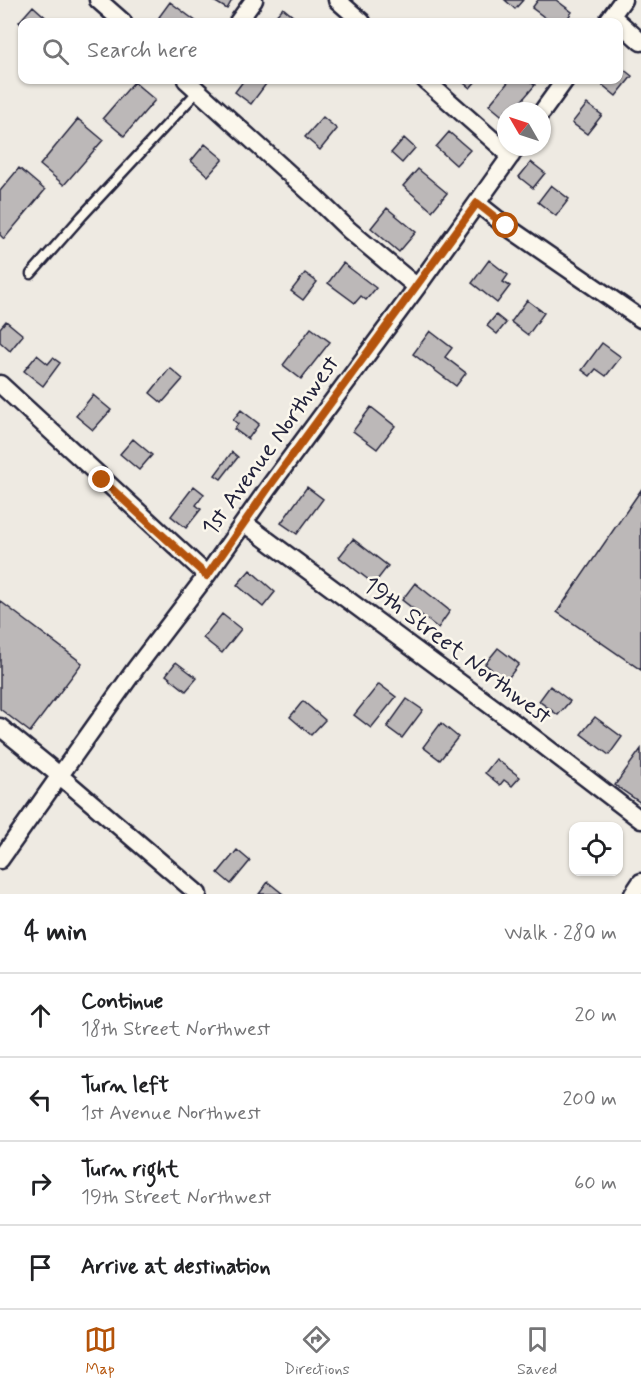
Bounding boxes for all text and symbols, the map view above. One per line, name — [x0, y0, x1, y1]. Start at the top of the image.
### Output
search box — [18, 18, 623, 84]
icon: search — [39, 35, 72, 68]
text: Search here — [87, 37, 198, 65]
north arrow — [497, 102, 551, 156]
route start — [492, 212, 518, 238]
street label: 1st Avenue Northwest — [195, 349, 347, 542]
route end — [88, 466, 114, 492]
street label: 19th Street Northwest — [356, 570, 558, 732]
map controls — [569, 822, 623, 876]
button: locate — [569, 822, 623, 876]
text: 4 min — [24, 916, 87, 950]
text: Walk · 280 m — [504, 920, 617, 947]
text: Continue — [81, 988, 163, 1016]
icon: ahead — [24, 999, 57, 1032]
text: 20 m — [574, 1002, 617, 1029]
text: 18th Street Northwest — [81, 1016, 270, 1043]
text: Turn left — [81, 1072, 169, 1100]
icon: left — [24, 1083, 57, 1116]
text: 200 m — [562, 1086, 617, 1113]
text: 1st Avenue Northwest — [81, 1100, 261, 1127]
text: Turn right — [81, 1156, 179, 1184]
icon: right — [24, 1167, 57, 1200]
text: 60 m — [574, 1170, 617, 1197]
text: 19th Street Northwest — [81, 1184, 271, 1211]
icon: arrive — [24, 1251, 57, 1284]
text: Arrive at destination — [81, 1253, 271, 1281]
tab: Map — [84, 1323, 117, 1380]
tab: Directions — [284, 1323, 350, 1380]
tab: Saved — [517, 1323, 557, 1380]

